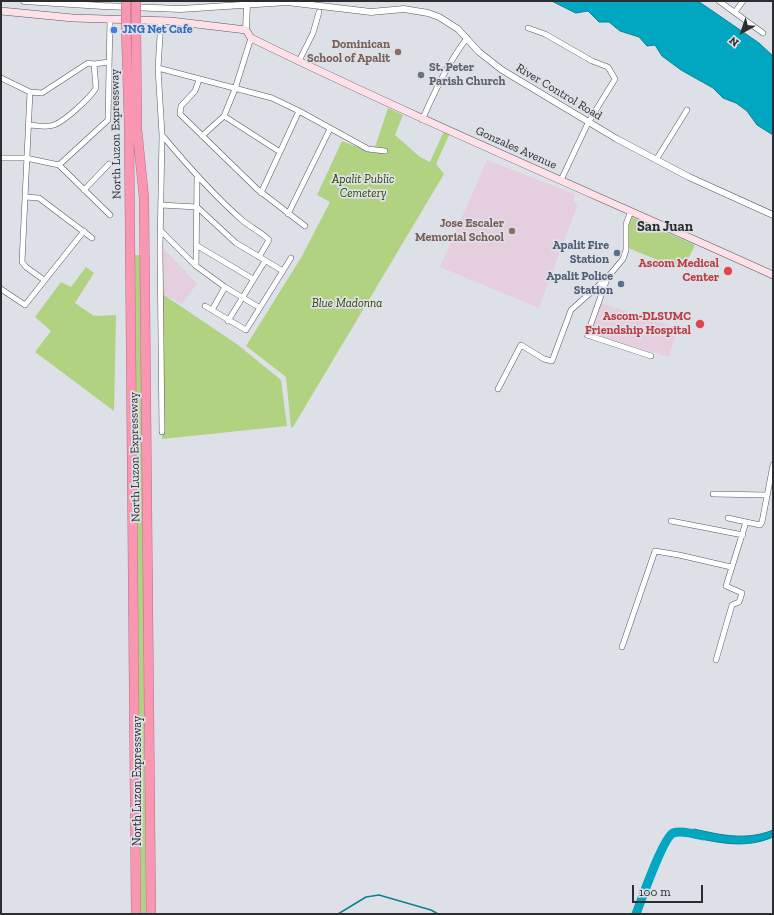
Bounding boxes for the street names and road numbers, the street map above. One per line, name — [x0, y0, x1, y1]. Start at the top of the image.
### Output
street label: River Control Road — [513, 61, 605, 123]
street label: North Luzon Expressway — [108, 69, 124, 199]
street label: Gonzales Avenue — [473, 124, 559, 172]
street label: North Luzon Expressway — [127, 392, 143, 522]
street label: North Luzon Expressway — [131, 716, 145, 846]

